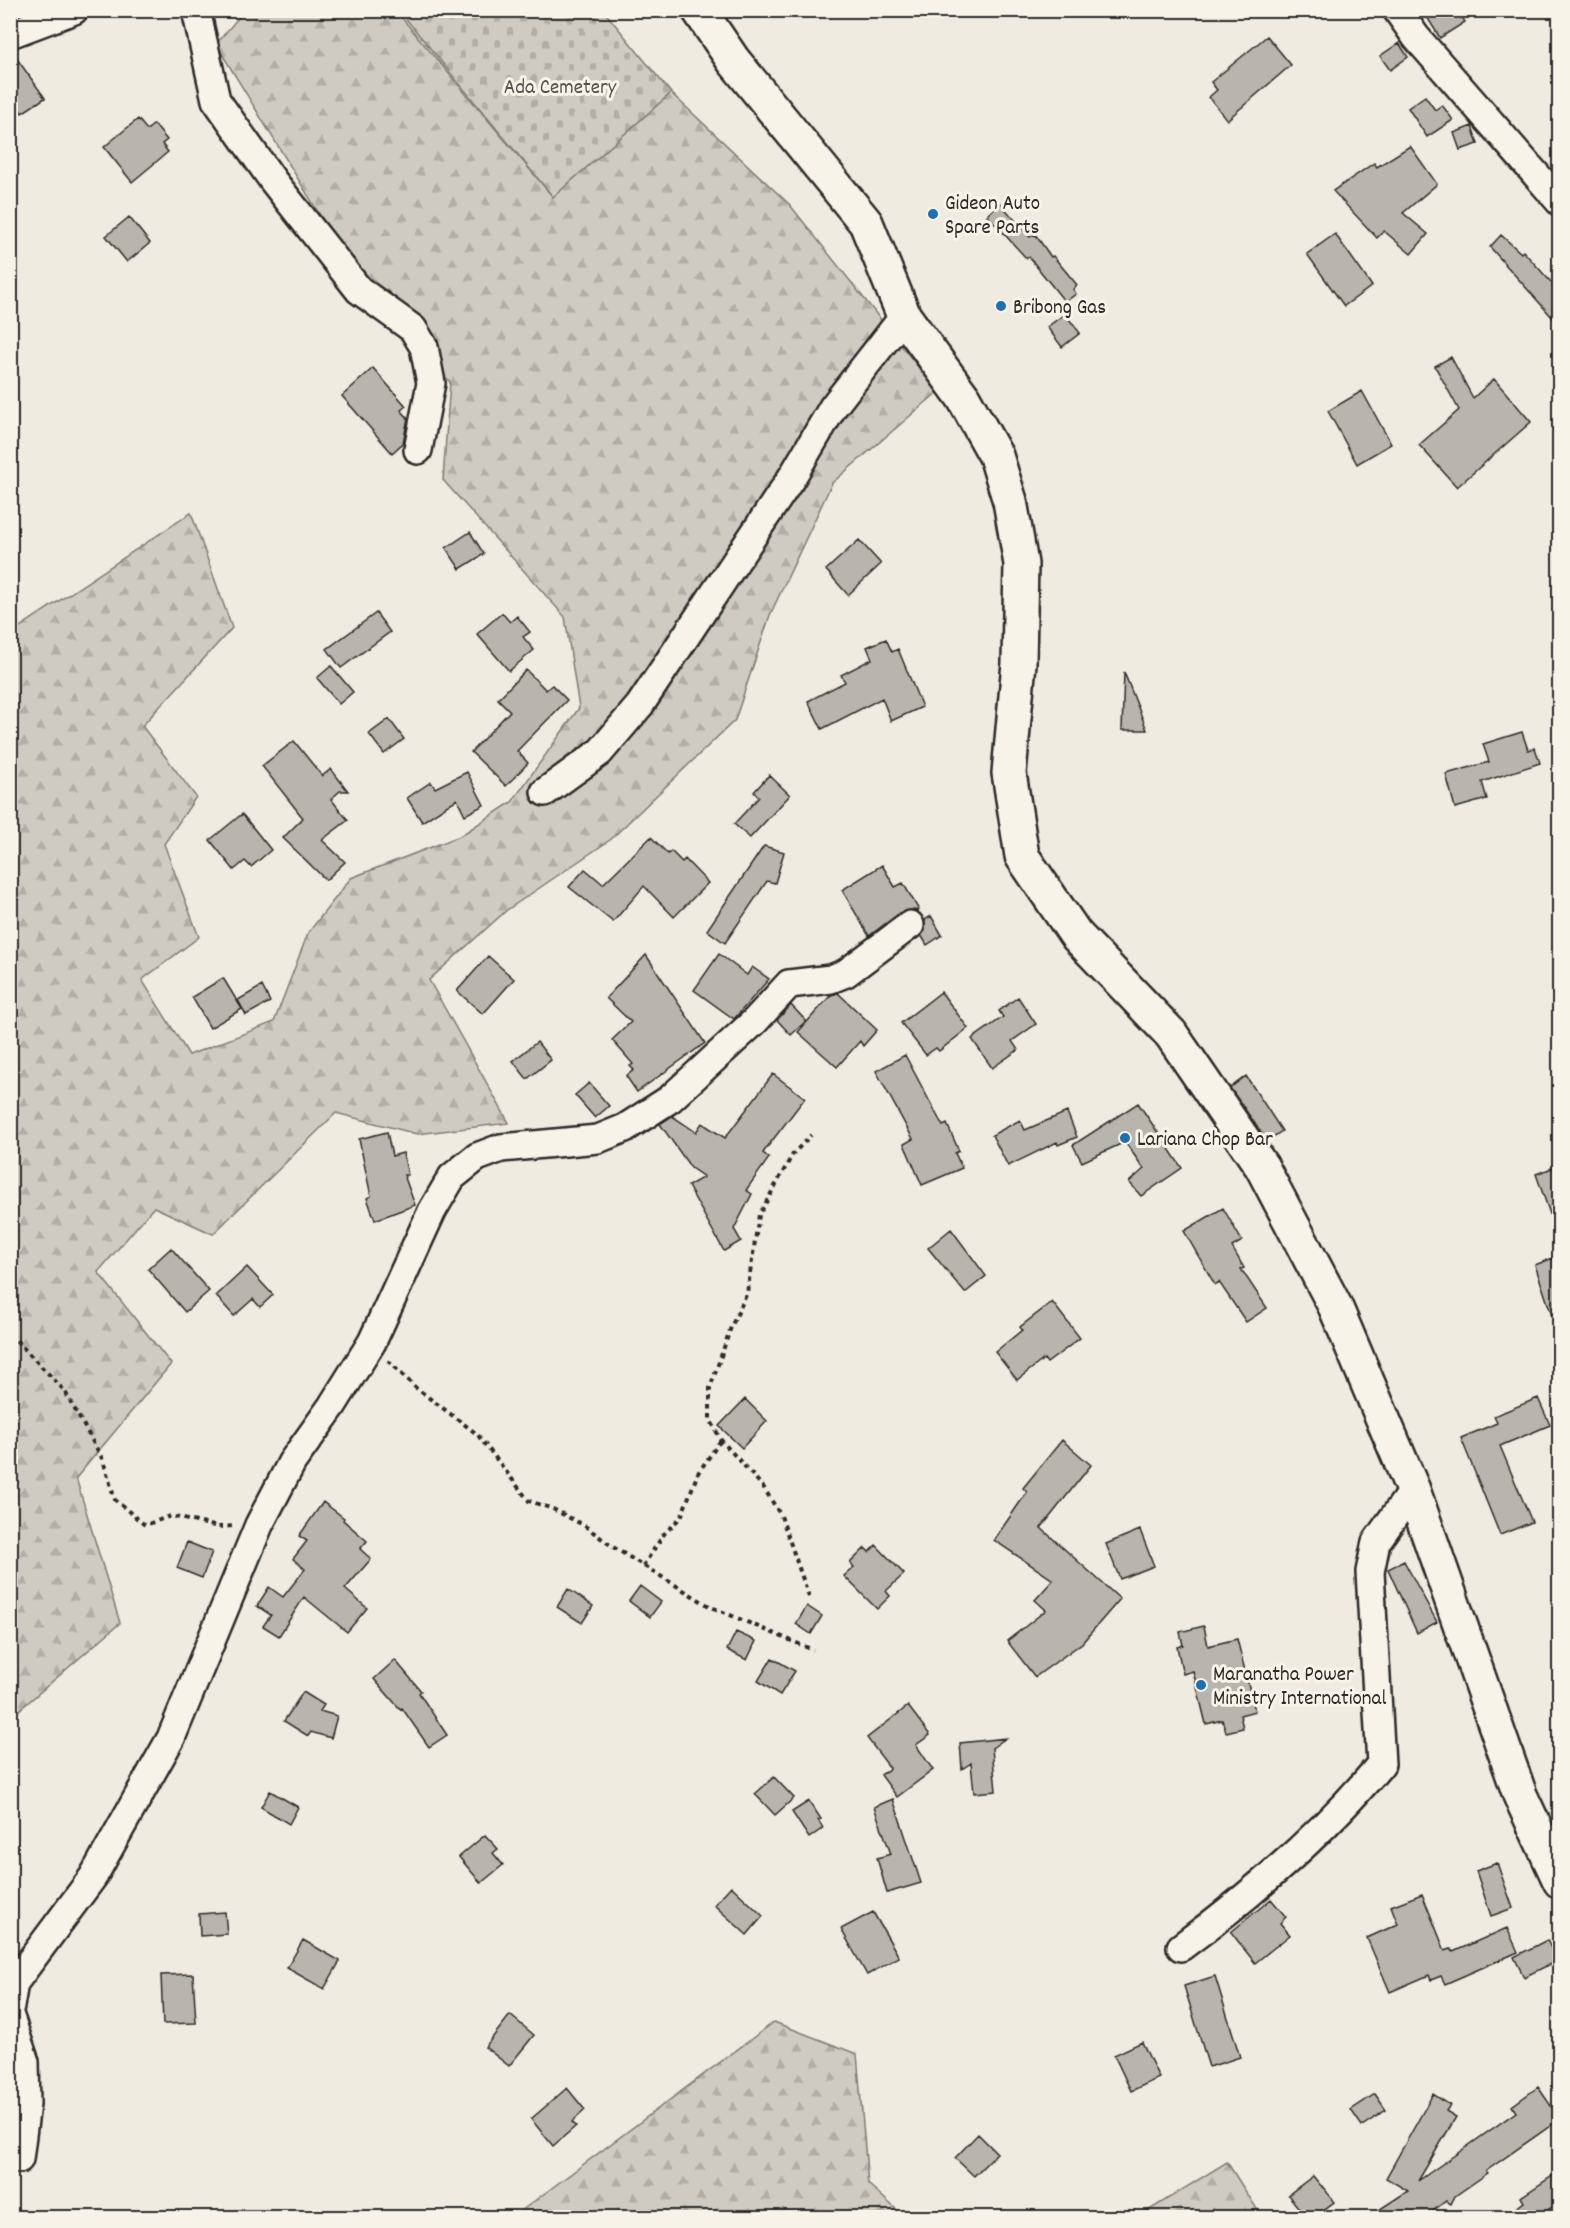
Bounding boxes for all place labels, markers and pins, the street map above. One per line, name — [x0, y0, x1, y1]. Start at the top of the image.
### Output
place label: Gideon Auto Spare Parts — [945, 190, 1040, 244]
marker: Gideon Auto Spare Parts — [926, 207, 940, 221]
place label: Bribong Gas — [1013, 294, 1106, 324]
marker: Bribong Gas — [994, 299, 1008, 313]
place label: Lariana Chop Bar — [1137, 1126, 1273, 1156]
marker: Lariana Chop Bar — [1118, 1131, 1132, 1145]
place label: Maranatha Power Ministry International — [1213, 1661, 1386, 1715]
marker: Maranatha Power Ministry International — [1194, 1678, 1208, 1692]

